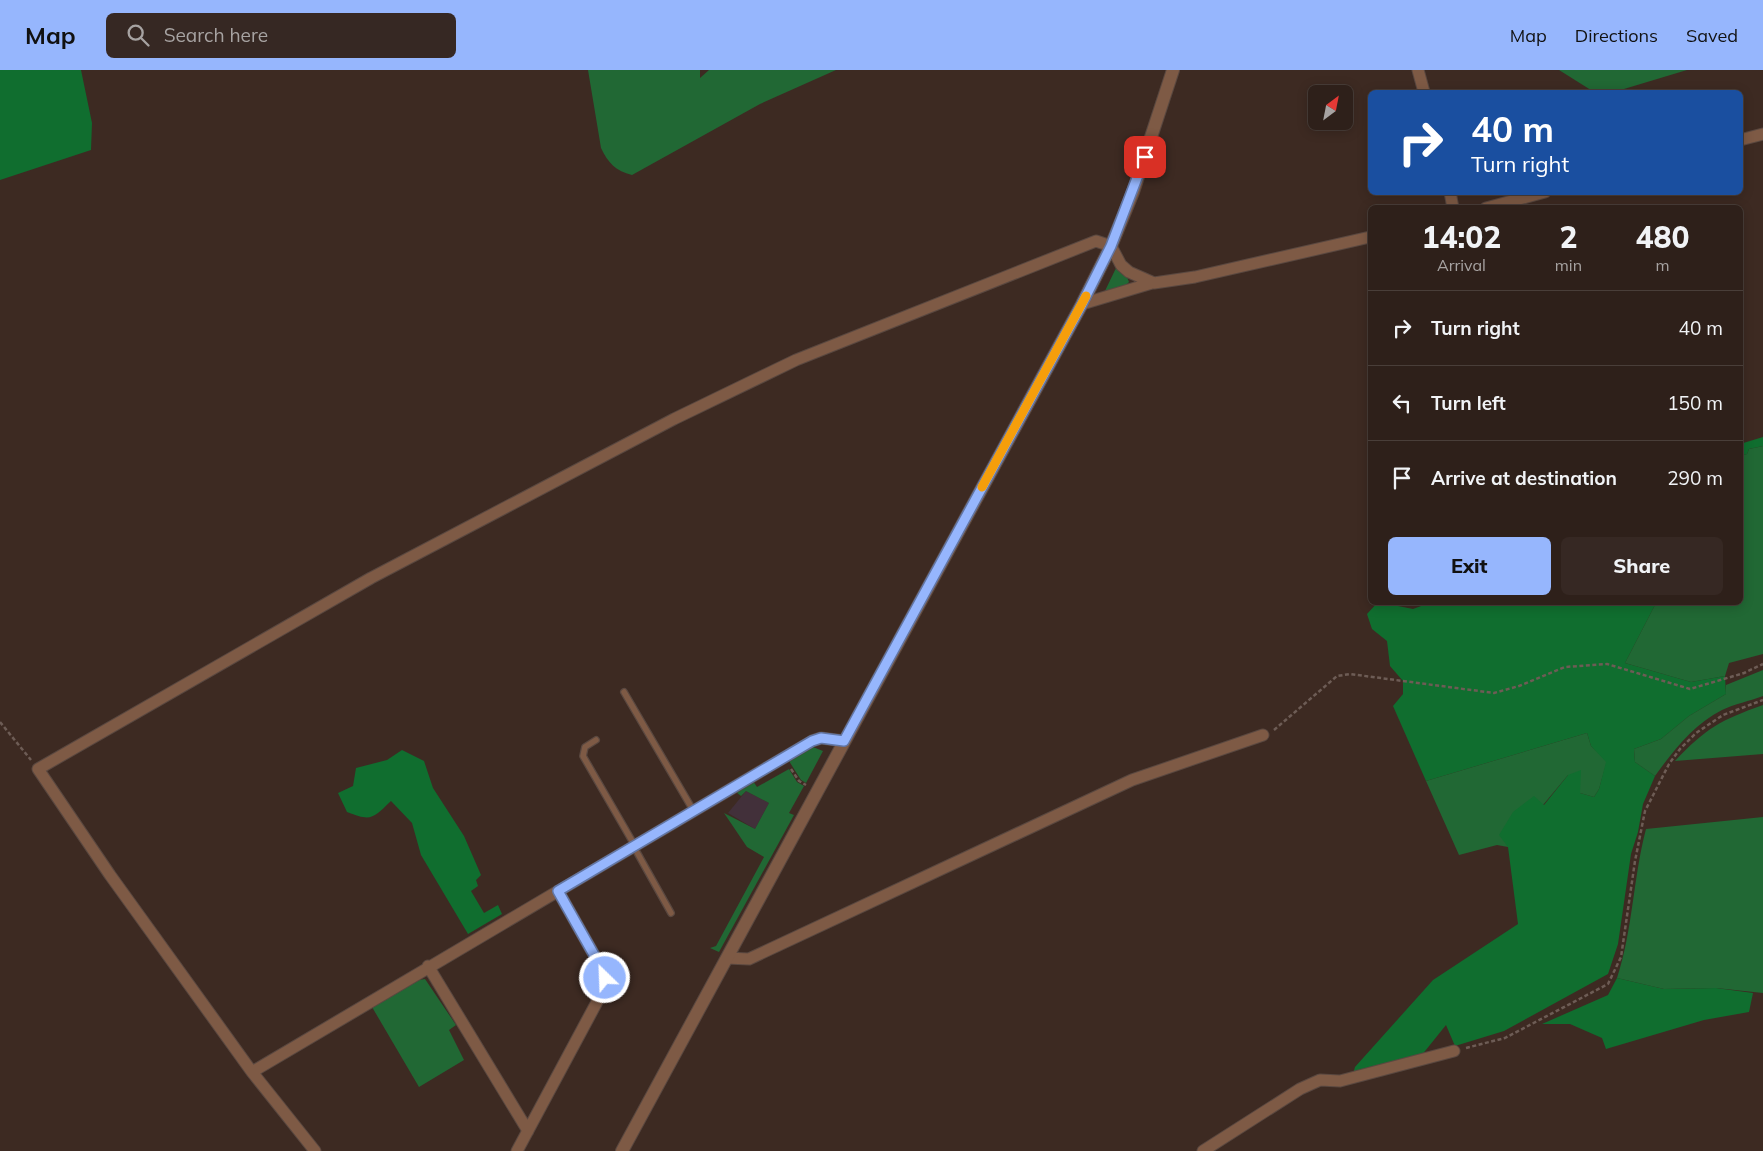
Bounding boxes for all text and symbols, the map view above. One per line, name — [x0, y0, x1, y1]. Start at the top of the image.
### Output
search box — [106, 13, 456, 58]
text: Map — [25, 20, 76, 50]
icon: search — [124, 21, 152, 49]
text: Search here — [164, 23, 268, 47]
text: Map — [1510, 24, 1547, 47]
text: Directions — [1575, 24, 1658, 47]
text: Saved — [1686, 24, 1738, 47]
north arrow — [1308, 85, 1352, 130]
map controls — [1308, 85, 1353, 130]
text: 40 m — [1471, 107, 1554, 151]
icon: right — [1388, 110, 1453, 175]
pin — [1124, 136, 1166, 178]
icon: arrive — [1131, 143, 1159, 171]
text: Turn right — [1471, 150, 1569, 178]
text: 14:02 — [1421, 218, 1501, 256]
text: 2 — [1559, 218, 1577, 256]
text: 480 — [1636, 218, 1690, 256]
text: Arrival — [1437, 255, 1486, 275]
text: min — [1555, 255, 1582, 275]
text: m — [1655, 255, 1670, 275]
icon: right — [1388, 314, 1416, 342]
text: Turn right — [1431, 316, 1520, 340]
text: 40 m — [1679, 316, 1723, 340]
icon: left — [1388, 389, 1416, 417]
text: Turn left — [1431, 391, 1506, 415]
text: 150 m — [1667, 391, 1723, 415]
icon: arrive — [1388, 464, 1416, 492]
text: Arrive at destination — [1431, 466, 1617, 490]
text: 290 m — [1667, 466, 1723, 490]
button: Exit — [1388, 537, 1551, 595]
button: Share — [1561, 537, 1723, 595]
position arrow — [578, 951, 630, 1003]

